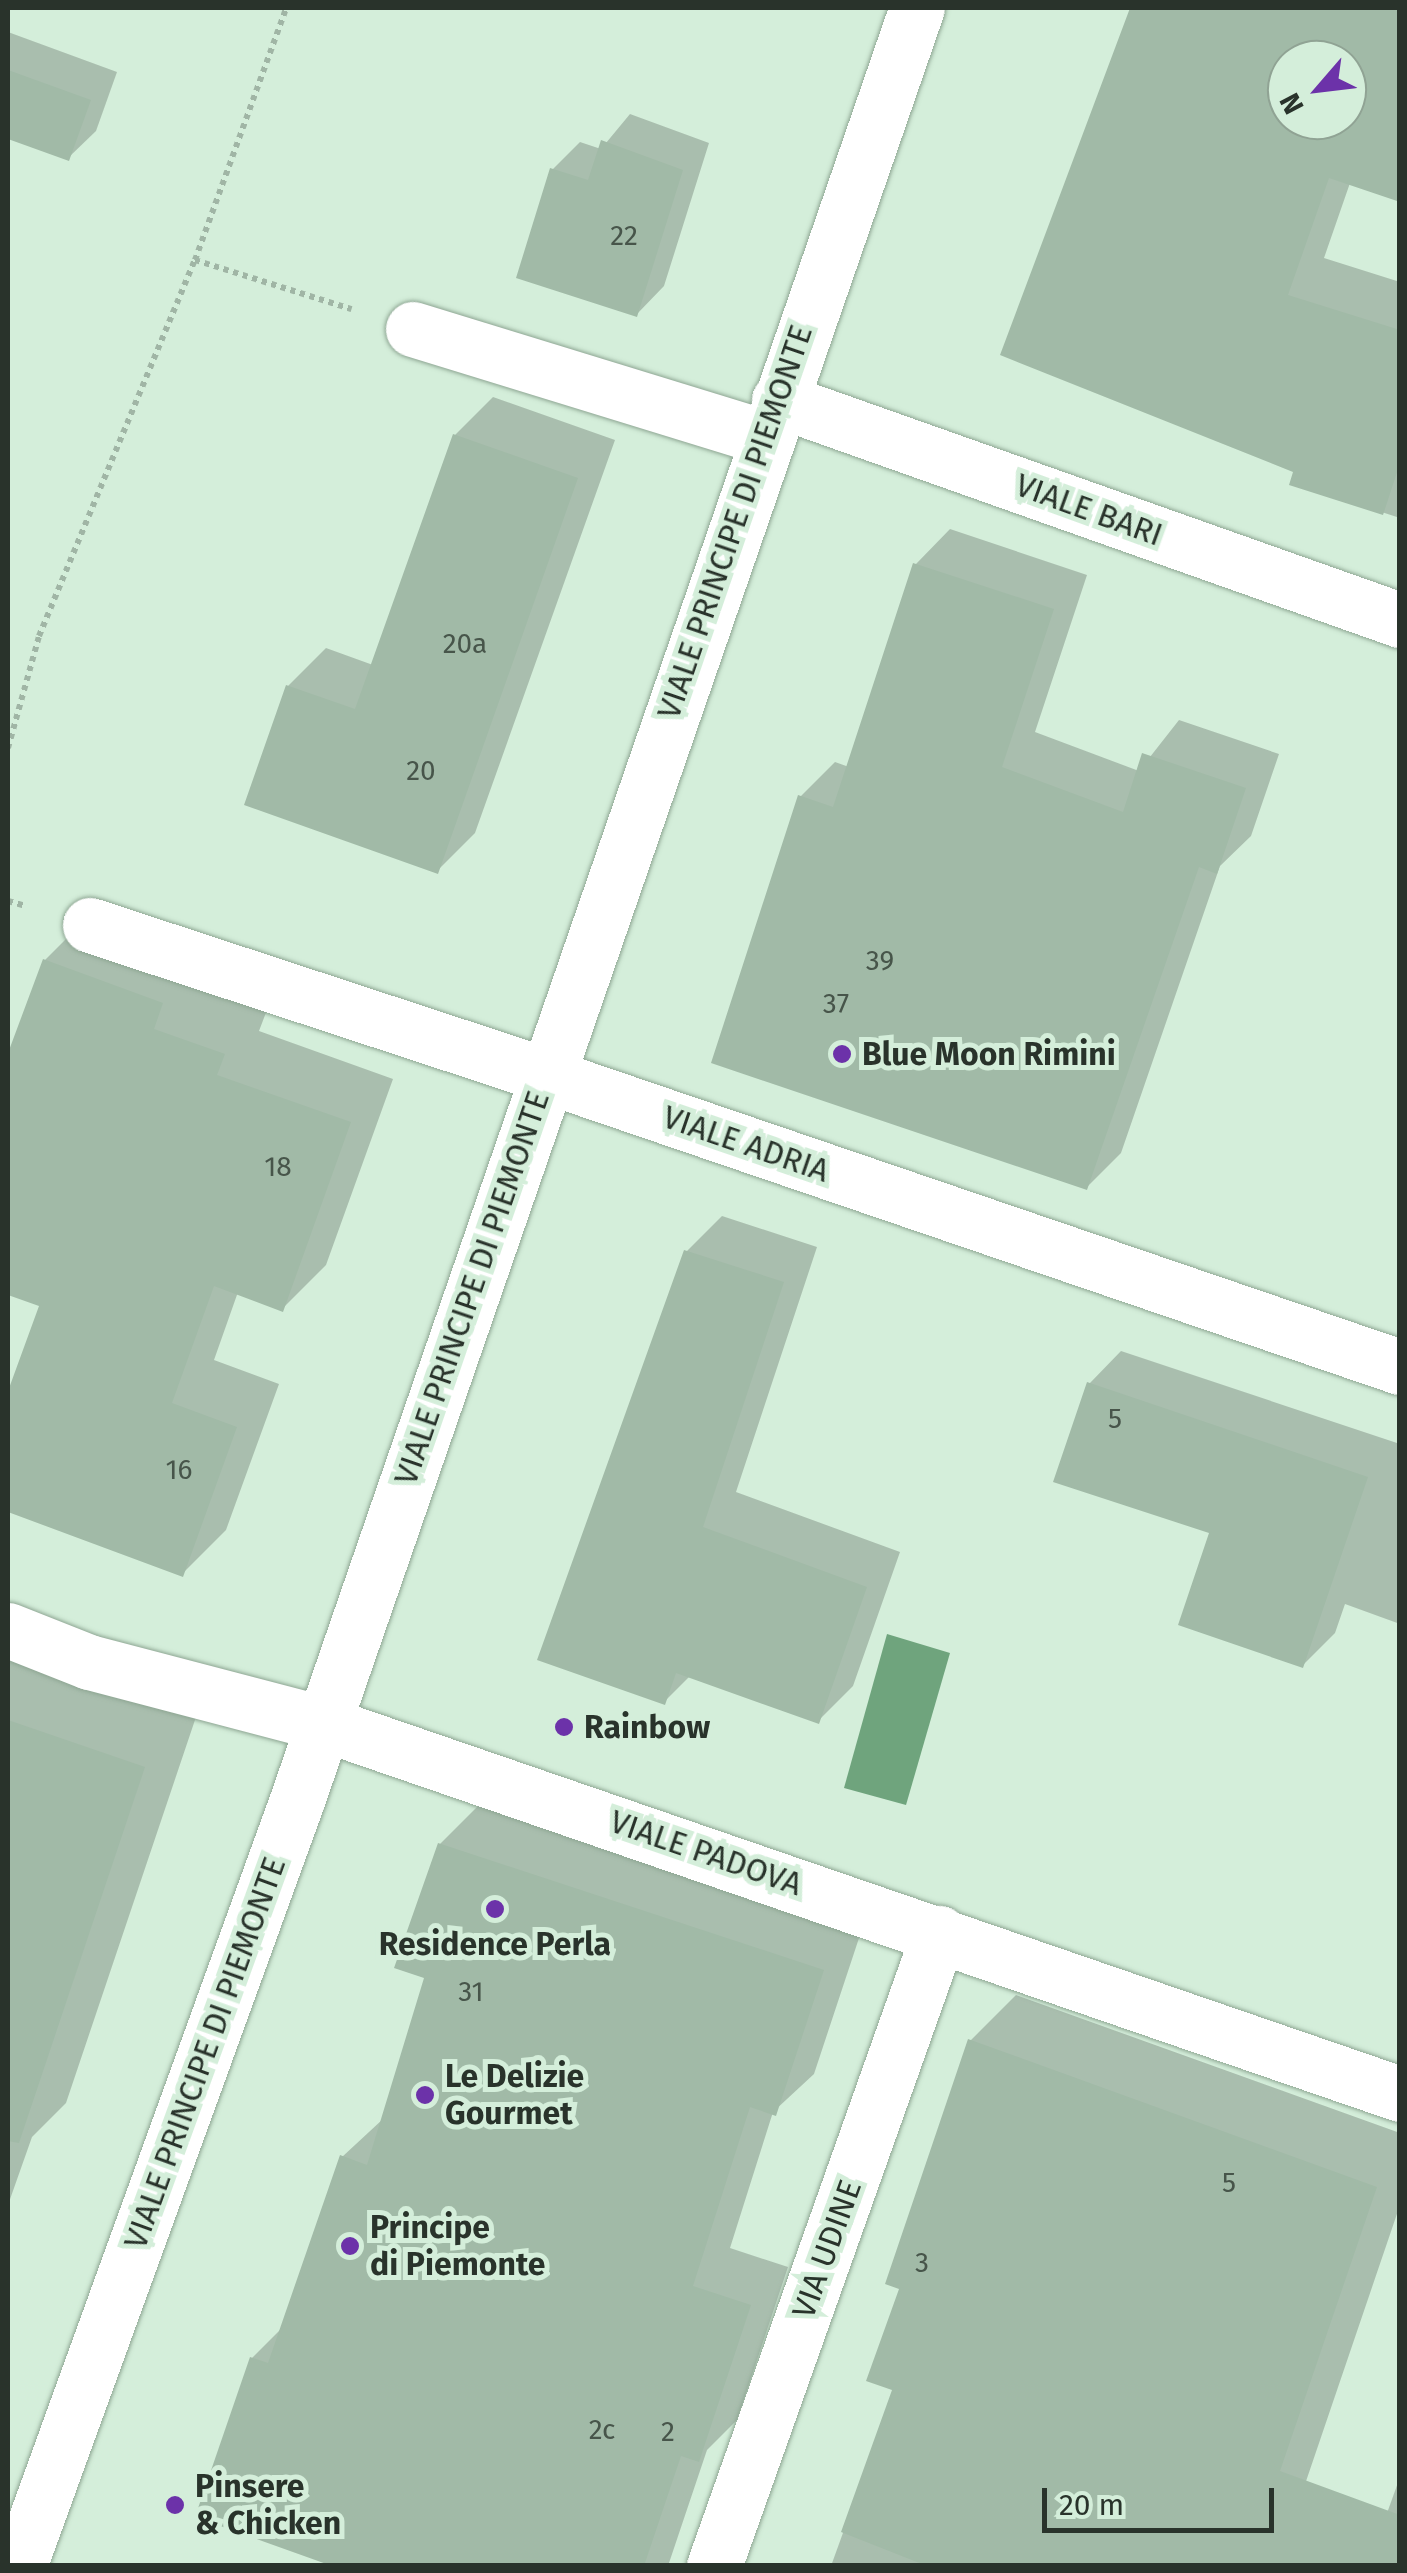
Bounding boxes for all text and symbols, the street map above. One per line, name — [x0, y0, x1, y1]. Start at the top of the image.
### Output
north arrow — [1267, 40, 1367, 140]
text: N — [1273, 87, 1311, 119]
house number: 22 — [610, 219, 638, 253]
street label: VIALE PRINCIPE DI PIEMONTE — [649, 320, 821, 724]
street label: VIALE BARI — [1010, 466, 1168, 554]
house number: 20a — [443, 627, 487, 661]
house number: 20 — [406, 754, 436, 788]
house number: 39 — [866, 944, 894, 978]
house number: 37 — [823, 987, 849, 1021]
place label: Blue Moon Rimini — [862, 1035, 1116, 1073]
marker: Blue Moon Rimini — [831, 1043, 853, 1065]
street label: VIALE PRINCIPE DI PIEMONTE — [386, 1086, 558, 1490]
street label: VIALE ADRIA — [658, 1098, 834, 1190]
house number: 18 — [264, 1150, 292, 1184]
house number: 5 — [1108, 1402, 1122, 1436]
house number: 16 — [165, 1453, 193, 1487]
place label: Rainbow — [584, 1708, 710, 1746]
marker: Rainbow — [553, 1716, 575, 1738]
street label: VIALE PADOVA — [605, 1802, 807, 1904]
street label: VIALE PRINCIPE DI PIEMONTE — [116, 1852, 294, 2254]
marker: Residence Perla — [484, 1898, 506, 1920]
place label: Residence Perla — [379, 1925, 611, 1963]
house number: 31 — [458, 1975, 484, 2009]
place label: Le Delizie Gourmet — [445, 2058, 584, 2133]
marker: Le Delizie Gourmet — [414, 2084, 436, 2106]
house number: 5 — [1222, 2166, 1236, 2200]
street label: VIA UDINE — [784, 2175, 870, 2323]
place label: Principe di Piemonte — [370, 2209, 545, 2284]
marker: Principe di Piemonte — [339, 2235, 361, 2257]
house number: 3 — [915, 2246, 929, 2280]
house number: 2c — [589, 2413, 615, 2447]
house number: 2 — [661, 2415, 675, 2449]
place label: Pinsere & Chicken — [195, 2468, 341, 2543]
scale bar — [1047, 2468, 1280, 2530]
text: 20 m — [1059, 2487, 1124, 2523]
marker: Pinsere & Chicken — [164, 2494, 186, 2516]

